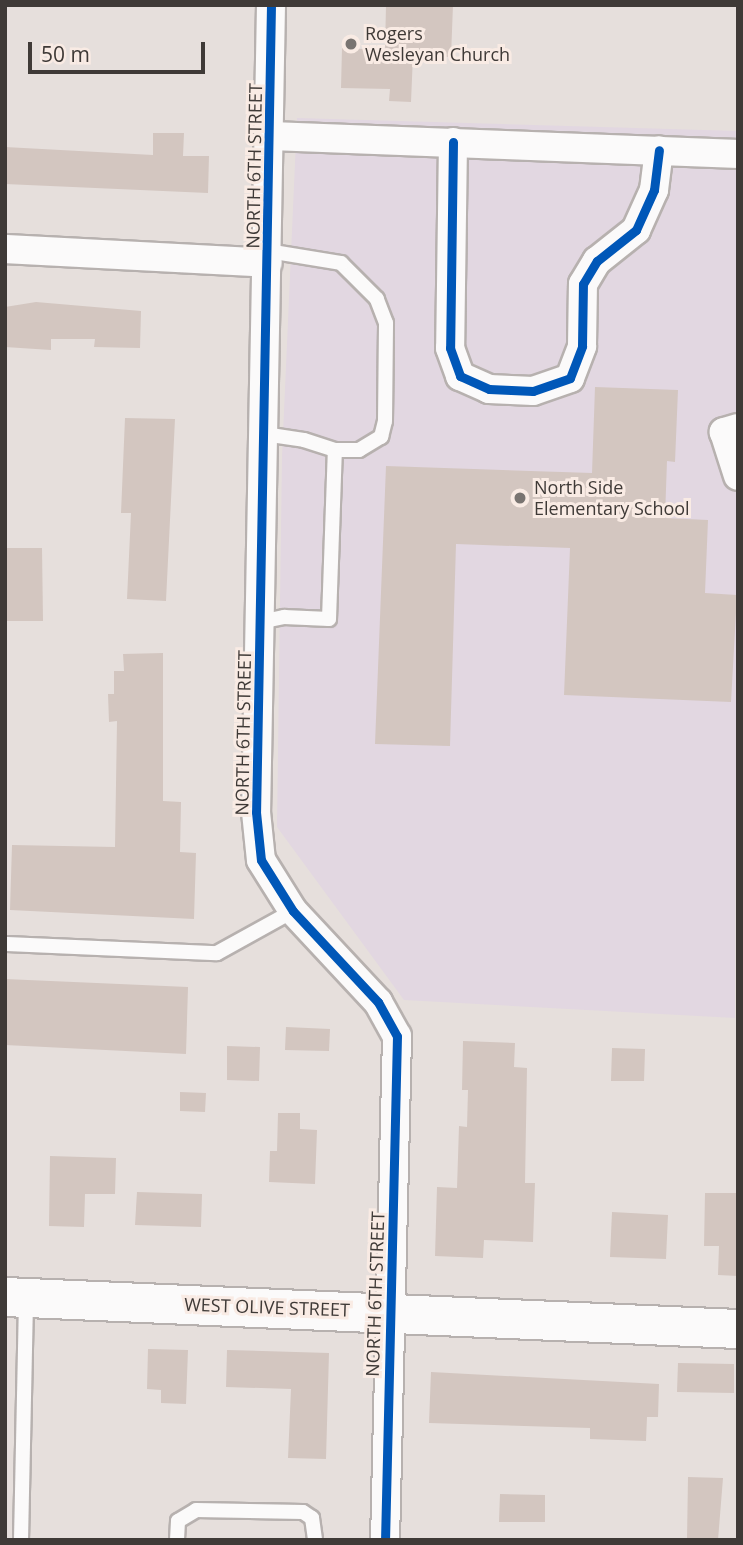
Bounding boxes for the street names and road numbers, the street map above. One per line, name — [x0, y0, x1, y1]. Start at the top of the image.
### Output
street label: NORTH 6TH STREET — [242, 83, 266, 249]
street label: NORTH 6TH STREET — [231, 650, 255, 816]
street label: NORTH 6TH STREET — [361, 1211, 389, 1377]
street label: WEST OLIVE STREET — [184, 1293, 350, 1321]

